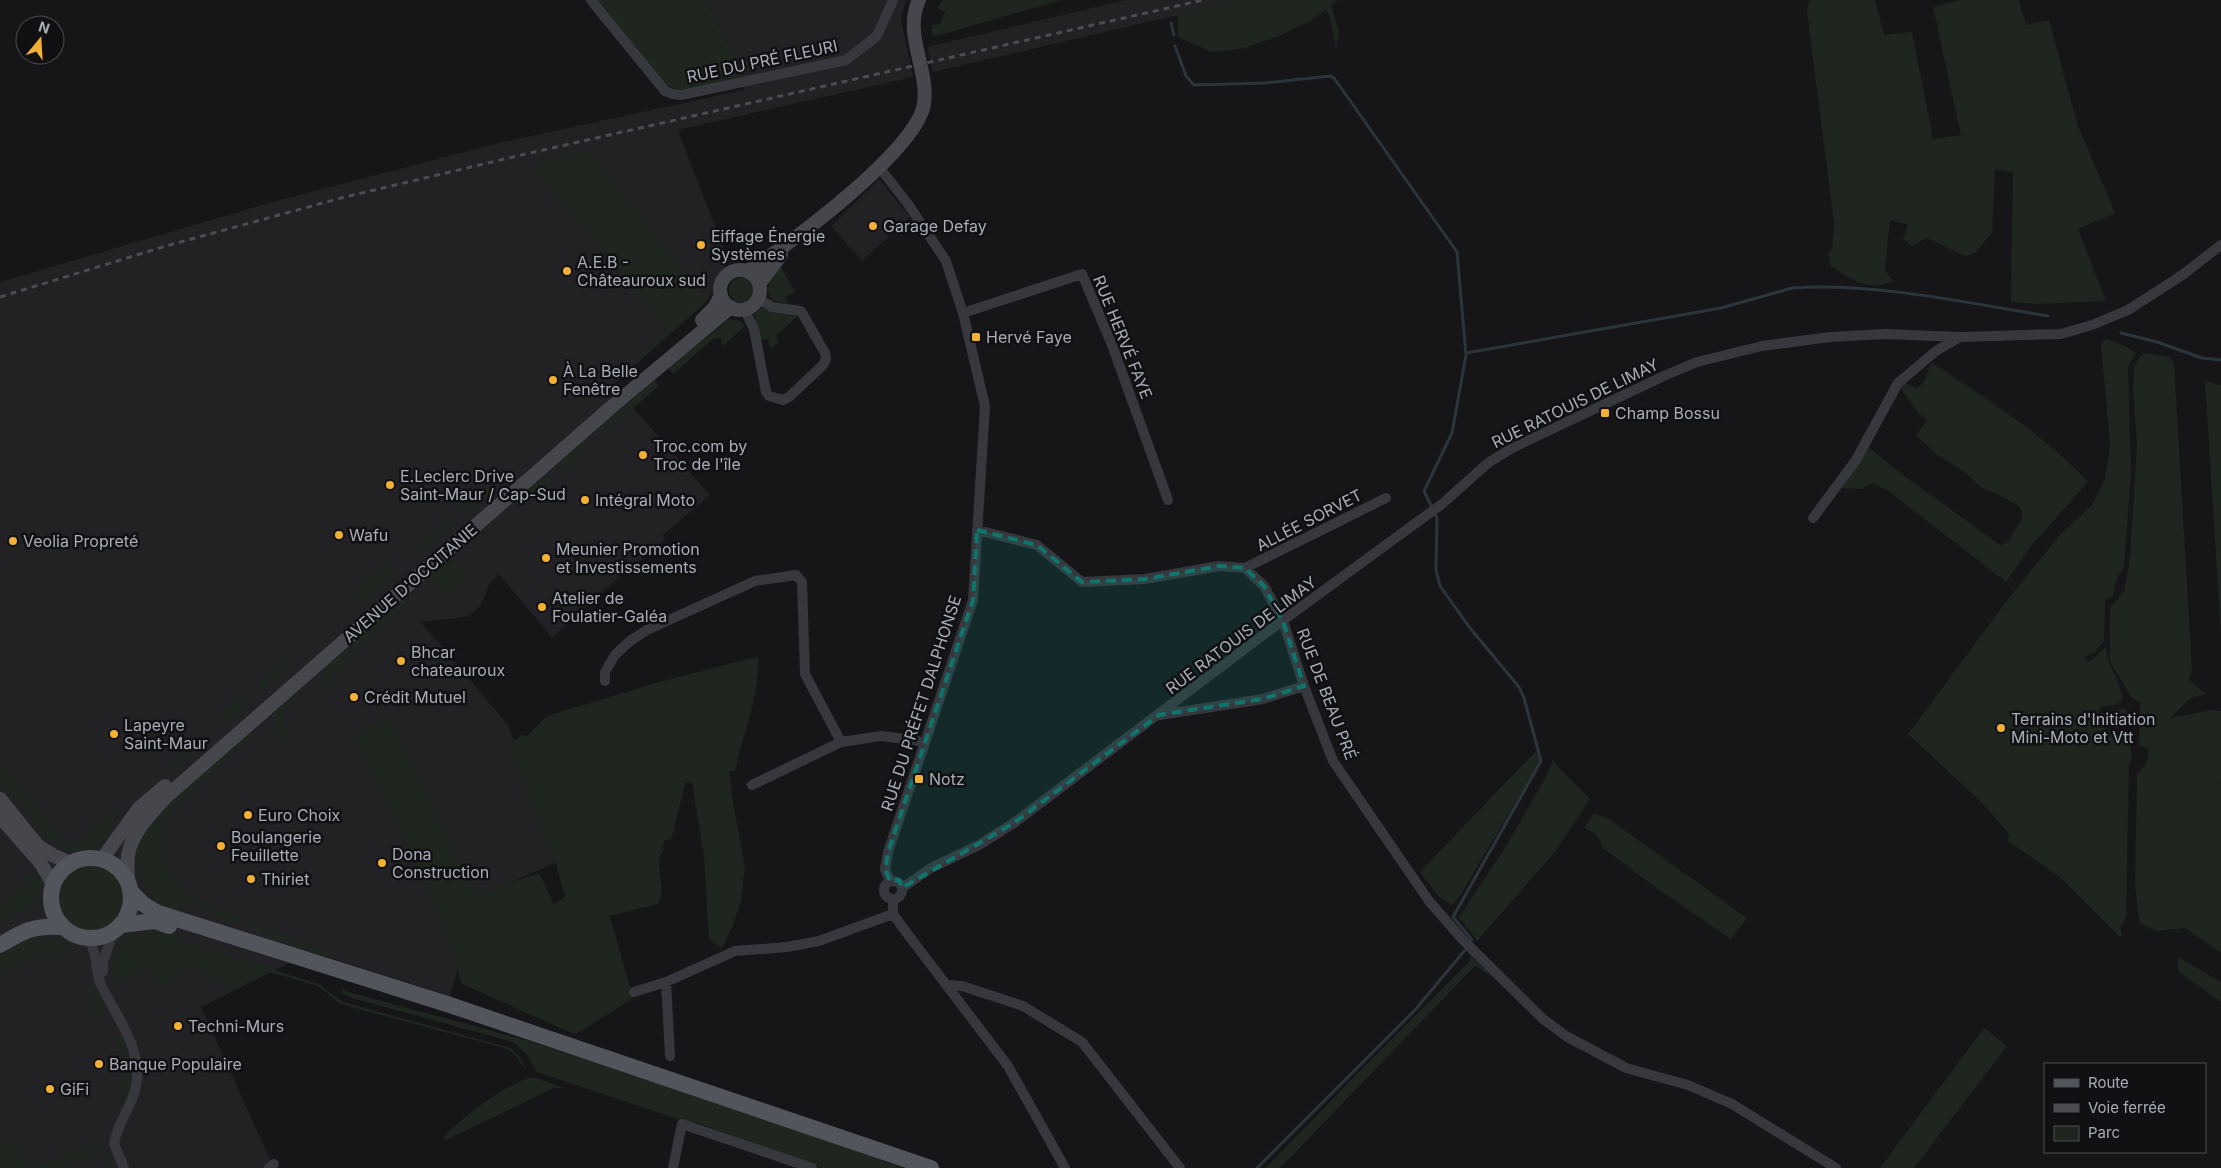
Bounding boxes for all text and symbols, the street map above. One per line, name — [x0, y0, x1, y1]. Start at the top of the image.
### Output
north arrow — [15, 15, 65, 65]
text: N — [36, 17, 52, 37]
street label: RUE DU PRÉ FLEURI — [685, 35, 839, 87]
place label: Garage Defay — [883, 216, 987, 236]
marker: Garage Defay — [867, 220, 879, 232]
place label: Eiffage Énergie Systèmes — [711, 226, 825, 264]
marker: Eiffage Énergie Systèmes — [695, 239, 707, 251]
place label: A.E.B - Châteauroux sud — [577, 252, 706, 290]
marker: A.E.B - Châteauroux sud — [561, 265, 573, 277]
street label: RUE HERVÉ FAYE — [1089, 272, 1157, 402]
place label: Hervé Faye — [986, 327, 1072, 347]
marker: Hervé Faye — [970, 331, 982, 343]
street label: RUE RATOUIS DE LIMAY — [1488, 354, 1662, 452]
place label: À La Belle Fenêtre — [563, 361, 638, 399]
marker: À La Belle Fenêtre — [547, 374, 559, 386]
place label: Champ Bossu — [1615, 403, 1720, 423]
marker: Champ Bossu — [1599, 407, 1611, 419]
place label: Troc.com by Troc de l'île — [653, 436, 747, 474]
marker: Troc.com by Troc de l'île — [637, 449, 649, 461]
place label: E.Leclerc Drive Saint-Maur / Cap-Sud — [400, 466, 566, 504]
marker: E.Leclerc Drive Saint-Maur / Cap-Sud — [384, 479, 396, 491]
street label: ALLÉE SORVET — [1253, 485, 1365, 555]
place label: Intégral Moto — [595, 490, 695, 510]
marker: Intégral Moto — [579, 494, 591, 506]
street label: AVENUE D'OCCITANIE — [339, 519, 481, 647]
place label: Wafu — [349, 525, 388, 545]
marker: Wafu — [333, 529, 345, 541]
place label: Veolia Propreté — [23, 531, 138, 551]
marker: Veolia Propreté — [7, 535, 19, 547]
place label: Meunier Promotion et Investissements — [556, 539, 700, 577]
marker: Meunier Promotion et Investissements — [540, 552, 552, 564]
street label: RUE RATOUIS DE LIMAY — [1162, 572, 1320, 698]
place label: Atelier de Foulatier-Galéa — [552, 588, 667, 626]
street label: RUE DU PRÉFET DALPHONSE — [877, 593, 965, 813]
marker: Atelier de Foulatier-Galéa — [536, 601, 548, 613]
street label: RUE DE BEAU PRÉ — [1293, 625, 1361, 763]
place label: Bhcar chateauroux — [411, 642, 505, 680]
marker: Bhcar chateauroux — [395, 655, 407, 667]
place label: Crédit Mutuel — [364, 687, 466, 707]
marker: Crédit Mutuel — [348, 691, 360, 703]
place label: Terrains d'Initiation Mini-Moto et Vtt — [2011, 709, 2155, 747]
place label: Lapeyre Saint-Maur — [124, 715, 208, 753]
marker: Terrains d'Initiation Mini-Moto et Vtt — [1995, 722, 2007, 734]
marker: Lapeyre Saint-Maur — [108, 728, 120, 740]
place label: Notz — [929, 769, 965, 789]
marker: Notz — [913, 773, 925, 785]
place label: Euro Choix — [258, 805, 341, 825]
marker: Euro Choix — [242, 809, 254, 821]
place label: Boulangerie Feuillette — [231, 827, 321, 865]
marker: Boulangerie Feuillette — [215, 840, 227, 852]
place label: Dona Construction — [392, 844, 489, 882]
marker: Dona Construction — [376, 857, 388, 869]
place label: Thiriet — [261, 869, 309, 889]
marker: Thiriet — [245, 873, 257, 885]
place label: Techni-Murs — [188, 1016, 284, 1036]
marker: Techni-Murs — [172, 1020, 184, 1032]
place label: Banque Populaire — [109, 1054, 242, 1074]
marker: Banque Populaire — [93, 1058, 105, 1070]
legend — [2044, 1063, 2206, 1153]
text: Route — [2088, 1073, 2129, 1092]
place label: GiFi — [60, 1079, 89, 1099]
marker: GiFi — [44, 1083, 56, 1095]
text: Voie ferrée — [2088, 1098, 2166, 1117]
text: Parc — [2088, 1123, 2120, 1142]

